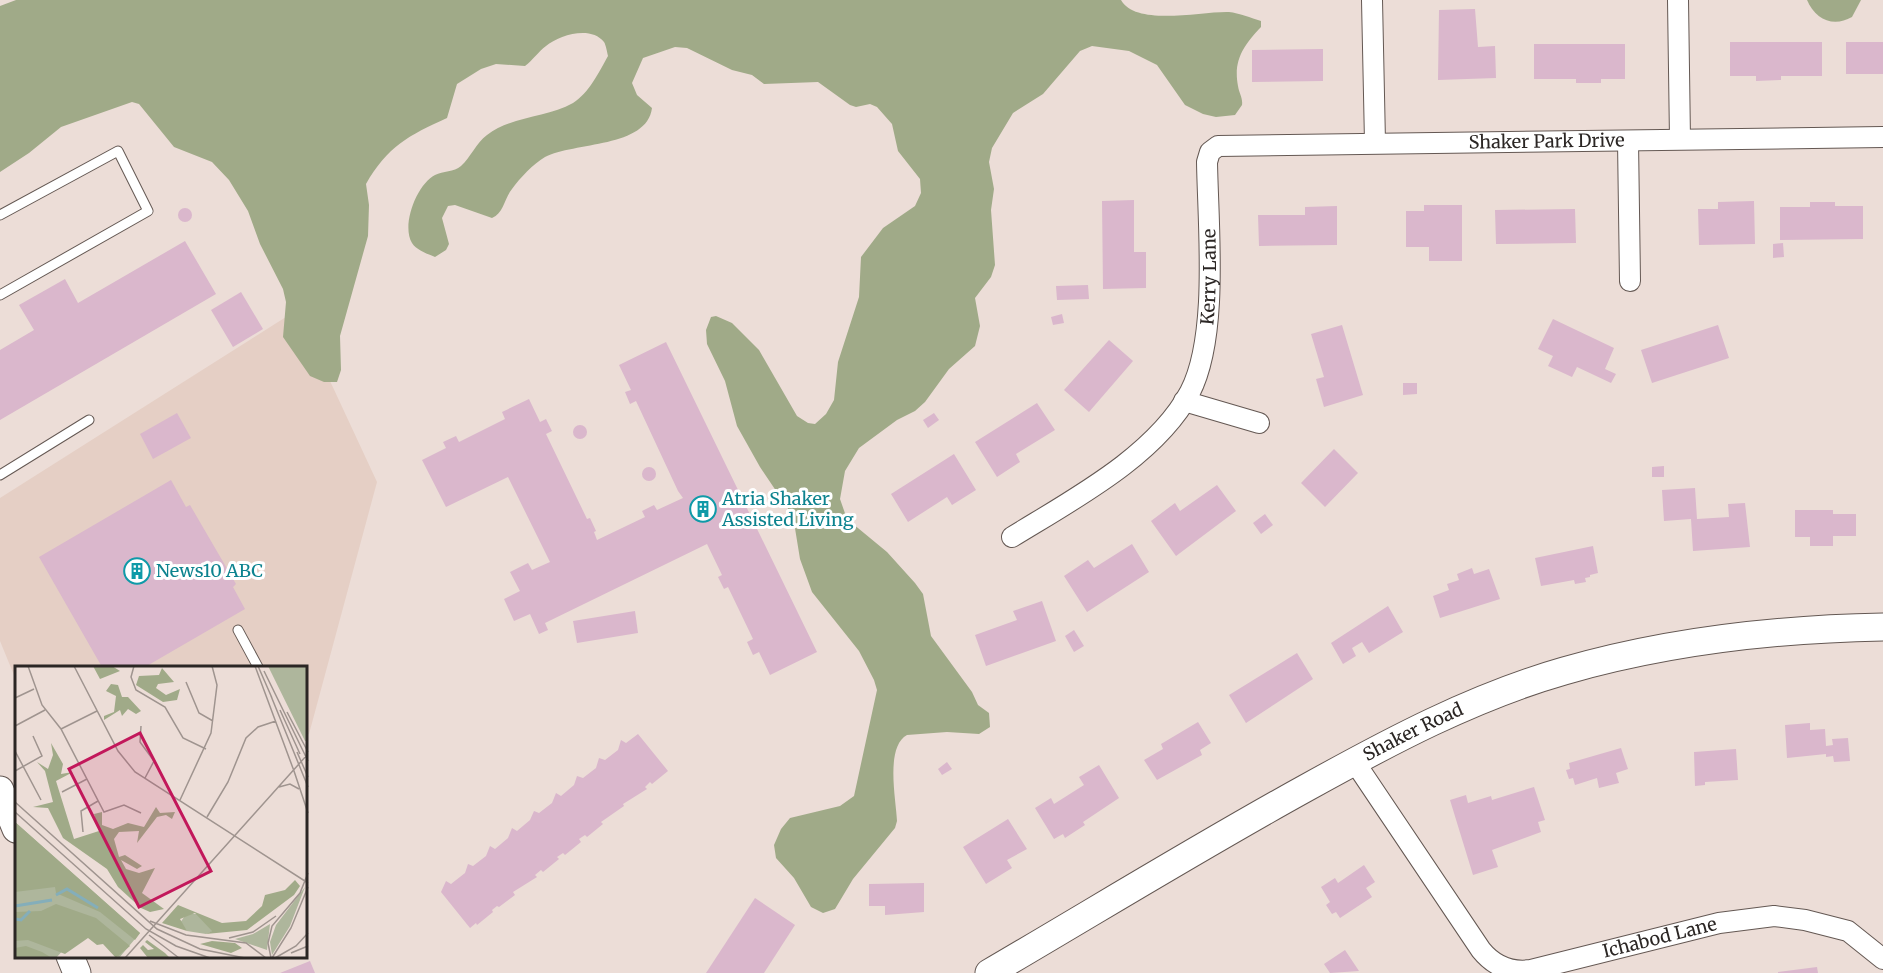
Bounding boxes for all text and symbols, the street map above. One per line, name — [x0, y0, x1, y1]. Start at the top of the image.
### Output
street label: Shaker Park Drive — [1468, 128, 1625, 154]
street label: Kerry Lane — [1195, 228, 1221, 326]
place label: Atria Shaker Assisted Living — [721, 487, 854, 531]
building icon: Atria Shaker Assisted Living — [688, 494, 718, 524]
building icon: News10 ABC — [122, 556, 152, 586]
place label: News10 ABC — [156, 559, 263, 582]
inset map — [15, 666, 308, 958]
street label: Shaker Road — [1359, 697, 1467, 766]
street label: Ichabod Lane — [1600, 912, 1719, 963]

